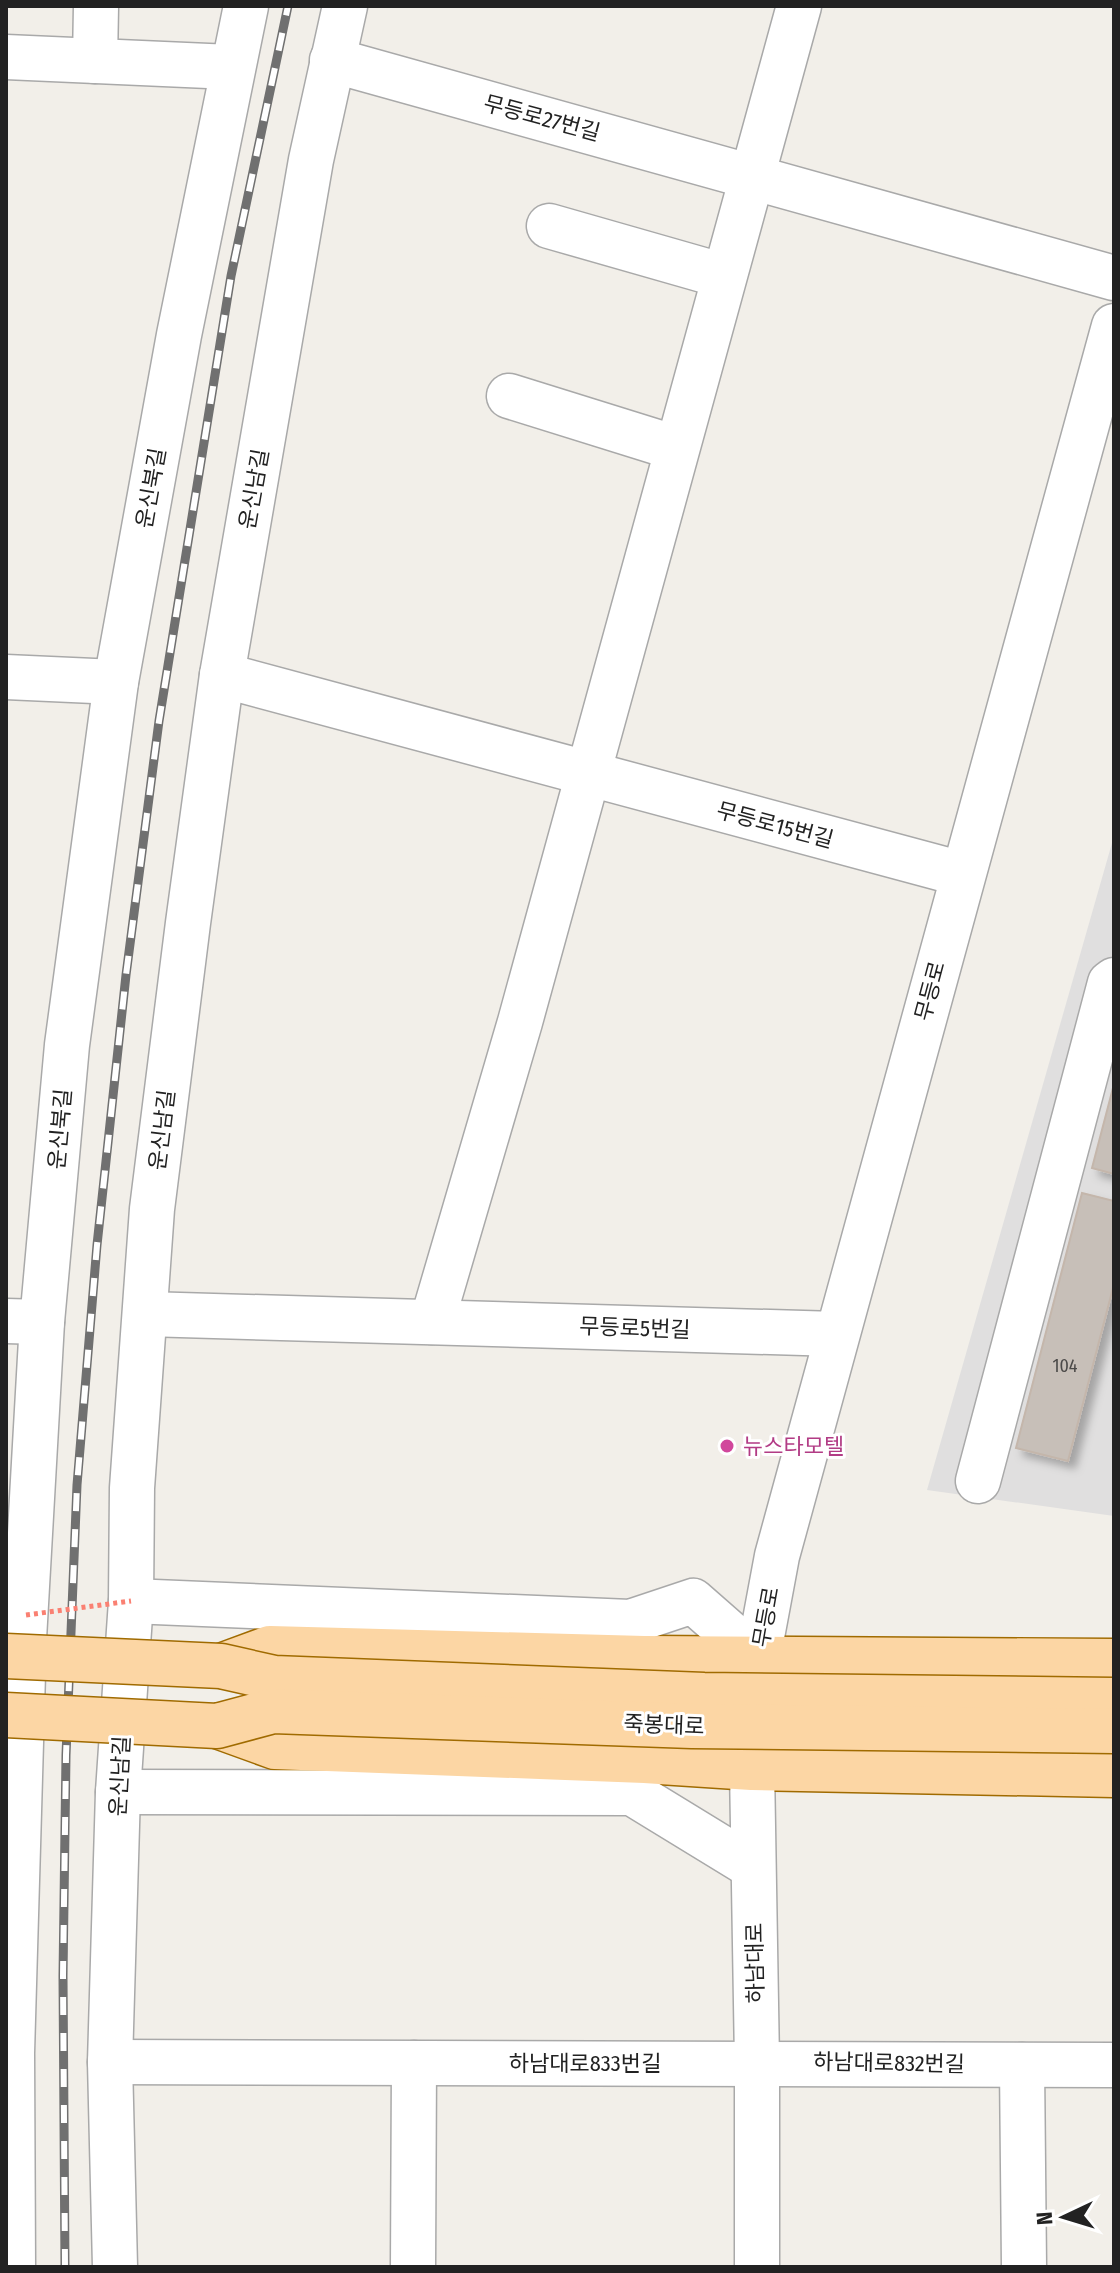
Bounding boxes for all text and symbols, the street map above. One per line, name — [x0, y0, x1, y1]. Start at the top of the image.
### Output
street label: 무등로27번길 — [481, 89, 603, 147]
street label: 운신북길 — [131, 446, 171, 530]
street label: 운신남길 — [234, 447, 274, 531]
street label: 무등로15번길 — [714, 796, 836, 854]
street label: 무등로 — [909, 958, 951, 1024]
street label: 운신북길 — [43, 1087, 77, 1171]
street label: 운신남길 — [144, 1088, 180, 1172]
street label: 무등로5번길 — [579, 1313, 691, 1343]
house number: 104 — [1052, 1355, 1078, 1377]
place label: 뉴스타모텔 — [743, 1433, 844, 1460]
marker: 뉴스타모텔 — [718, 1437, 736, 1455]
street label: 무등로 — [747, 1585, 785, 1649]
street label: 죽봉대로 — [623, 1710, 705, 1740]
street label: 운신남길 — [104, 1735, 136, 1817]
street label: 하남대로 — [741, 1922, 769, 2004]
street label: 하남대로832번길 — [813, 2048, 965, 2078]
street label: 하남대로833번길 — [509, 2050, 661, 2077]
north arrow — [1024, 2177, 1104, 2257]
text: N — [1031, 2211, 1058, 2226]

